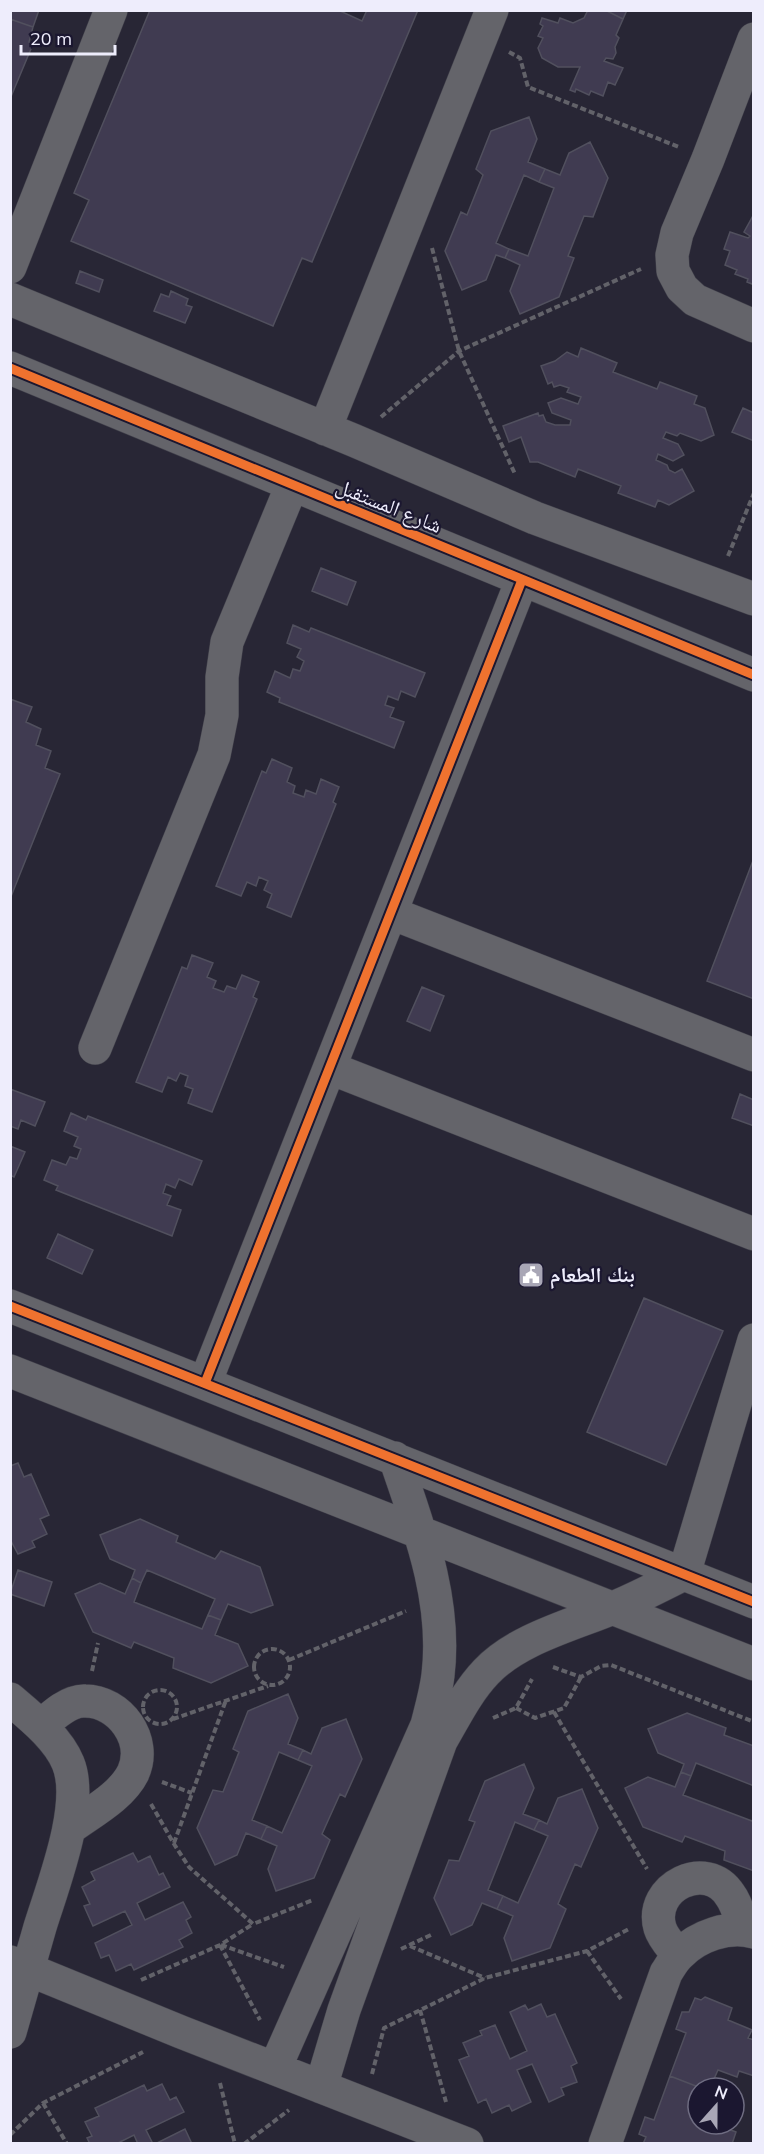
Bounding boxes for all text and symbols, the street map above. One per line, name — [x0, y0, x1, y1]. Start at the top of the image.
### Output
scale bar — [21, 18, 116, 56]
text: 20 m — [30, 27, 72, 50]
street label: شارع المستقبل — [332, 472, 446, 539]
public building icon: بنك الطعام — [516, 1260, 546, 1290]
place label: بنك الطعام — [550, 1261, 635, 1289]
north arrow — [686, 2076, 746, 2136]
text: N — [712, 2080, 731, 2103]

